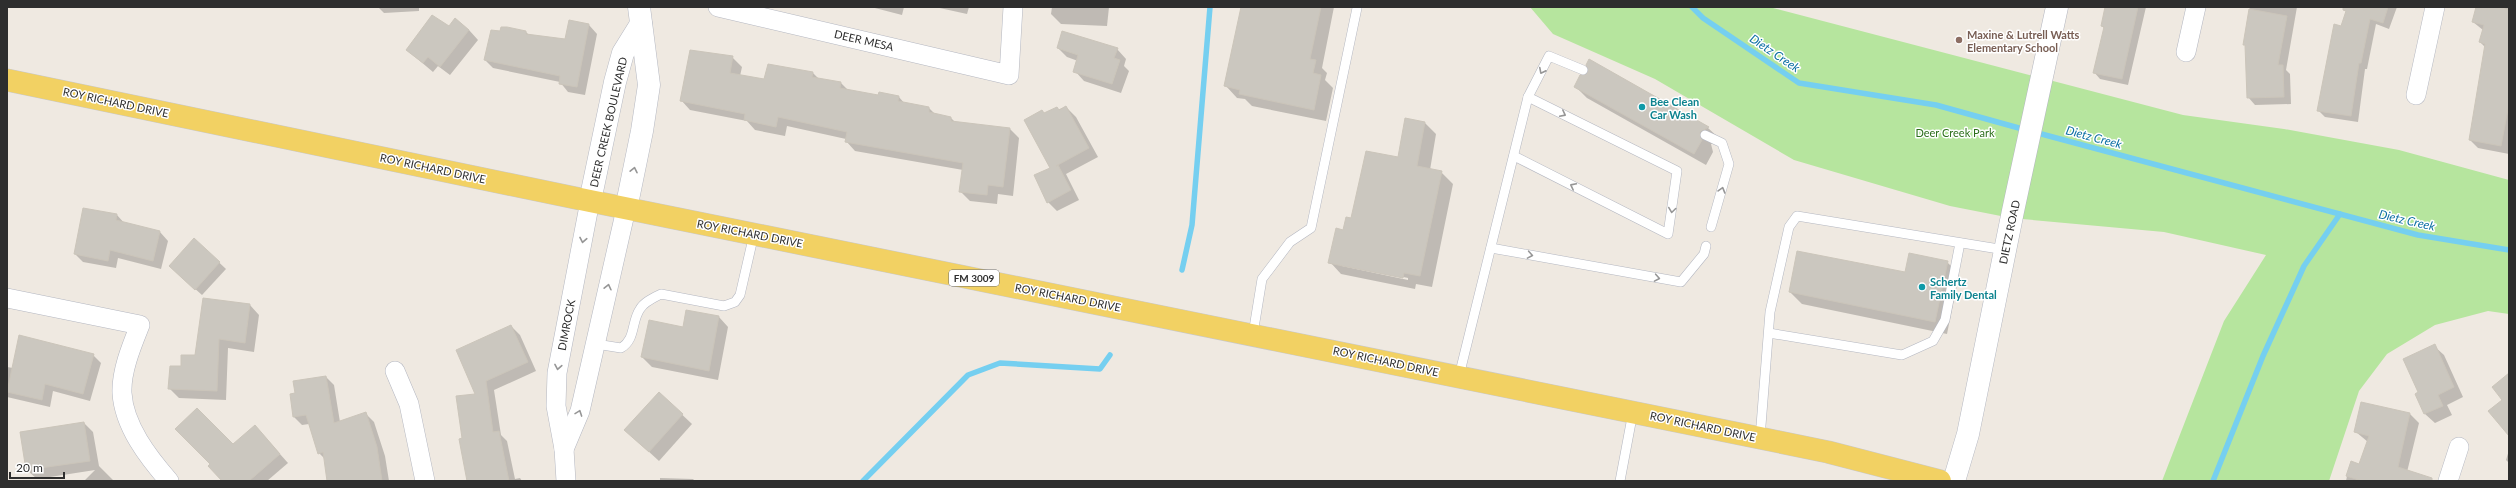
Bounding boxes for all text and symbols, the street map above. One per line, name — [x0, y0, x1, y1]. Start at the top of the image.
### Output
street label: DEER MESA — [833, 27, 896, 53]
place label: Maxine & Lutrell Watts Elementary School — [1967, 28, 2080, 54]
water label: Dietz Creek — [1747, 31, 1803, 75]
marker: Maxine & Lutrell Watts Elementary School — [1954, 35, 1964, 45]
street label: DEER CREEK BOULEVARD — [587, 56, 629, 188]
one-way arrow — [1539, 67, 1546, 74]
street label: ROY RICHARD DRIVE — [62, 84, 170, 120]
place label: Bee Clean Car Wash — [1650, 95, 1699, 121]
marker: Bee Clean Car Wash — [1637, 102, 1647, 112]
one-way arrow — [1559, 109, 1566, 117]
water label: Dietz Creek — [2064, 122, 2124, 152]
park label: Deer Creek Park — [1915, 126, 1995, 139]
street label: ROY RICHARD DRIVE — [379, 150, 487, 186]
one-way arrow — [629, 167, 638, 174]
one-way arrow — [1570, 183, 1578, 191]
one-way arrow — [1717, 187, 1726, 194]
street label: DIETZ ROAD — [1996, 199, 2022, 265]
water label: Dietz Creek — [2377, 206, 2437, 234]
one-way arrow — [1668, 207, 1677, 213]
street label: ROY RICHARD DRIVE — [696, 216, 804, 250]
one-way arrow — [579, 236, 588, 243]
one-way arrow — [1526, 250, 1533, 259]
road number: FM 3009 — [949, 270, 999, 286]
one-way arrow — [1654, 273, 1661, 282]
place label: Schertz Family Dental — [1930, 275, 1997, 301]
street label: ROY RICHARD DRIVE — [1014, 280, 1122, 314]
marker: Schertz Family Dental — [1917, 282, 1927, 292]
one-way arrow — [604, 284, 612, 290]
street label: DIMROCK — [555, 298, 577, 352]
street label: ROY RICHARD DRIVE — [1332, 343, 1440, 379]
one-way arrow — [555, 364, 563, 370]
street label: ROY RICHARD DRIVE — [1649, 408, 1757, 444]
one-way arrow — [574, 410, 582, 417]
scale bar — [10, 454, 64, 480]
text: 20 m — [16, 460, 43, 475]

